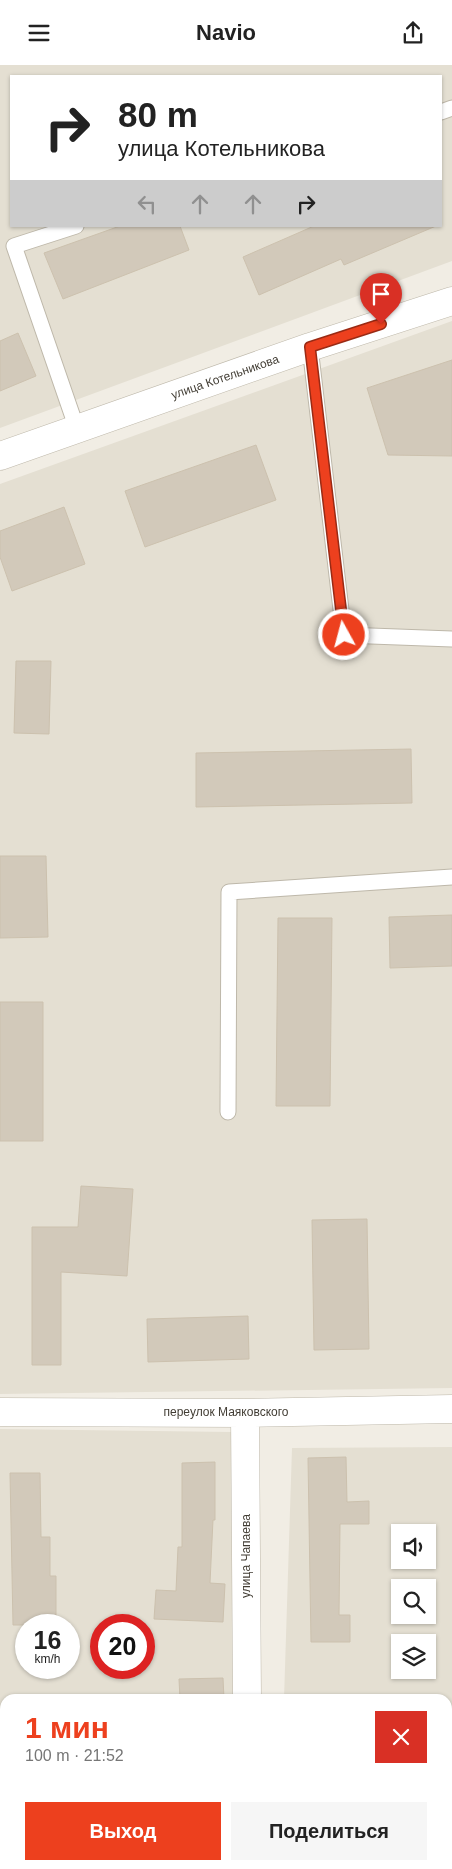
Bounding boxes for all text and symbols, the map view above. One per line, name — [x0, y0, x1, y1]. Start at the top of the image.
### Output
icon: menu — [25, 19, 53, 47]
icon: share — [399, 19, 427, 47]
text: Navio — [196, 20, 256, 45]
icon: right — [35, 95, 100, 160]
text: 80 m — [118, 95, 198, 134]
text: улица Котельникова — [118, 136, 325, 161]
icon: left — [133, 190, 161, 218]
icon: ahead — [186, 190, 214, 218]
icon: ahead — [239, 190, 267, 218]
icon: right — [292, 190, 320, 218]
pin — [360, 273, 402, 324]
icon: arrive — [367, 280, 395, 308]
street label: улица Котельникова — [169, 352, 281, 402]
position arrow — [317, 608, 369, 660]
street label: переулок Маяковского — [164, 1405, 289, 1419]
street label: улица Чапаева — [239, 1514, 253, 1598]
map controls — [391, 1524, 436, 1679]
button: sound — [391, 1524, 436, 1569]
button: search — [391, 1579, 436, 1624]
speed limit sign: 20 — [90, 1614, 155, 1679]
text: 16 — [34, 1626, 61, 1654]
button: layers — [391, 1634, 436, 1679]
text: km/h — [34, 1652, 61, 1666]
text: 1 мин — [25, 1711, 109, 1744]
button: close — [375, 1711, 427, 1763]
text: 100 m · 21:52 — [25, 1747, 124, 1764]
button: Выход — [25, 1802, 221, 1860]
button: Поделиться — [231, 1802, 427, 1860]

